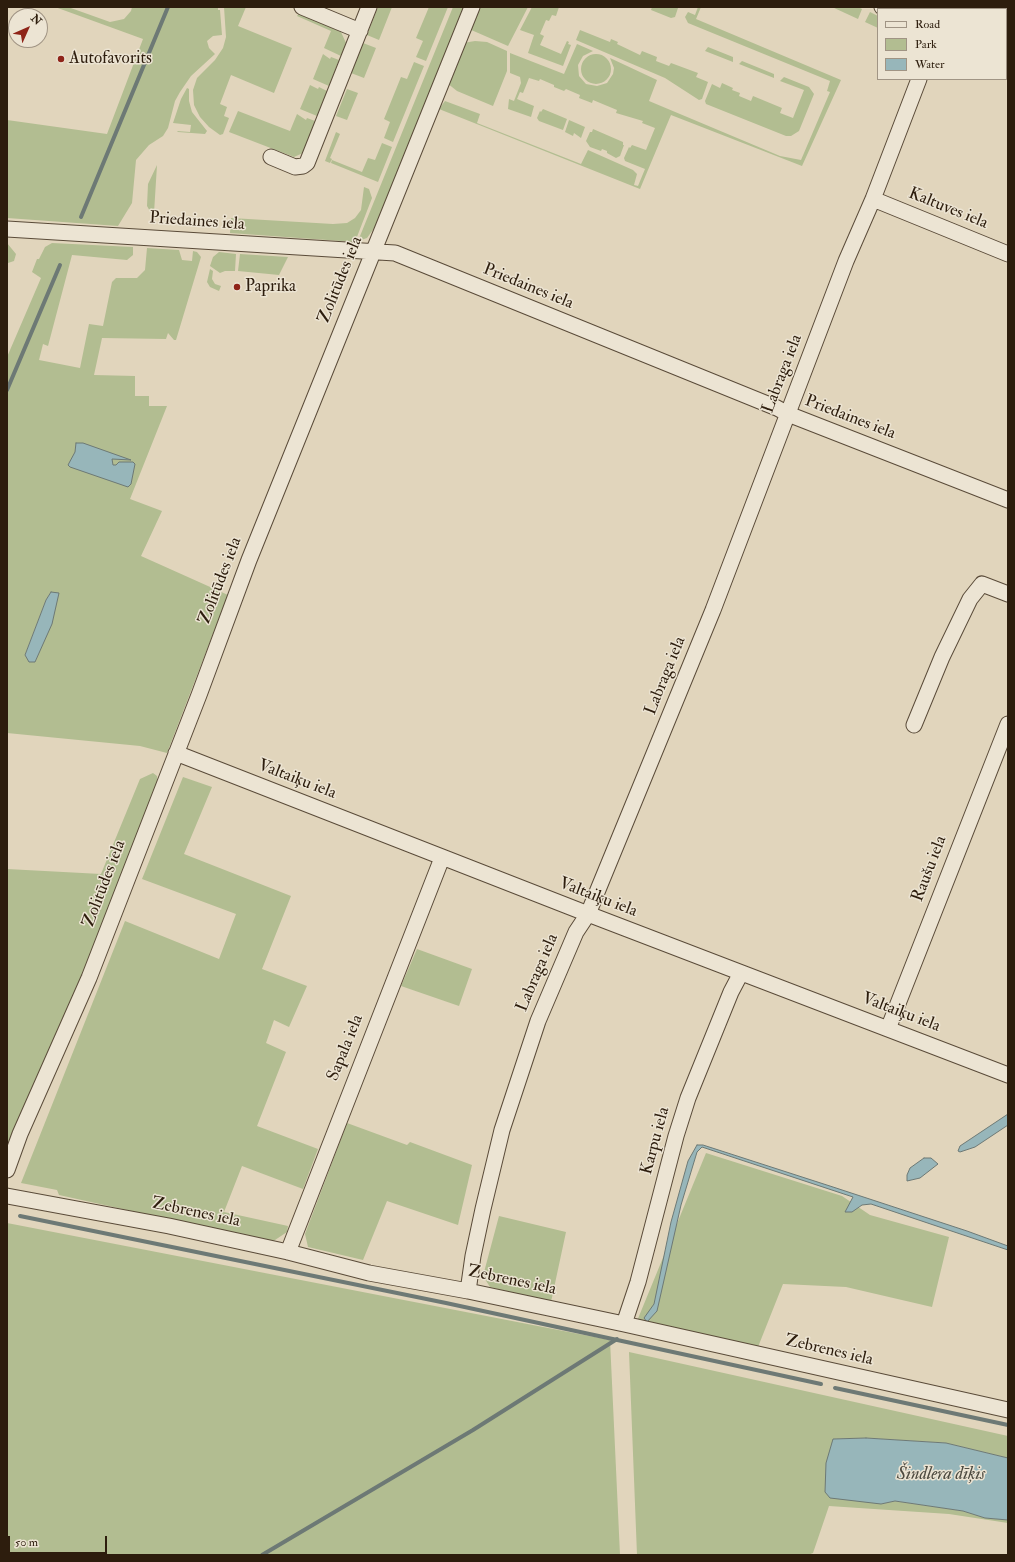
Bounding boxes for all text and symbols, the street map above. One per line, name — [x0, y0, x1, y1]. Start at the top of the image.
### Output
north arrow — [8, 8, 48, 48]
legend — [877, 8, 1007, 80]
text: N — [28, 12, 44, 28]
text: Road — [915, 17, 940, 32]
text: Park — [915, 37, 937, 52]
place label: Autofavorits — [69, 49, 152, 69]
marker: Autofavorits — [56, 54, 66, 64]
text: Water — [915, 57, 944, 72]
street label: Kaltuves iela — [905, 184, 991, 234]
street label: Priedaines iela — [149, 208, 245, 236]
street label: Zolitūdes iela — [314, 234, 368, 326]
street label: Priedaines iela — [480, 260, 576, 314]
place label: Paprika — [245, 277, 296, 297]
marker: Paprika — [232, 282, 242, 292]
street label: Labraga iela — [759, 332, 807, 416]
street label: Priedaines iela — [802, 391, 898, 445]
street label: Zolitūdes iela — [195, 535, 247, 627]
street label: Labraga iela — [641, 634, 691, 718]
street label: Valtaiķu iela — [255, 756, 339, 804]
street label: Raušu iela — [908, 833, 952, 905]
street label: Zolitūdes iela — [79, 838, 131, 930]
street label: Valtaiķu iela — [556, 874, 640, 922]
street label: Labraga iela — [512, 931, 564, 1015]
street label: Valtaiķu iela — [859, 989, 943, 1037]
street label: Sapala iela — [323, 1012, 369, 1084]
street label: Karpu iela — [637, 1105, 675, 1177]
street label: Zebrenes iela — [150, 1194, 242, 1232]
street label: Zebrenes iela — [466, 1262, 558, 1300]
street label: Zebrenes iela — [783, 1331, 875, 1371]
water label: Šindlera dīķis — [897, 1464, 985, 1486]
scale bar — [10, 1528, 109, 1554]
text: 50 m — [15, 1535, 38, 1550]

